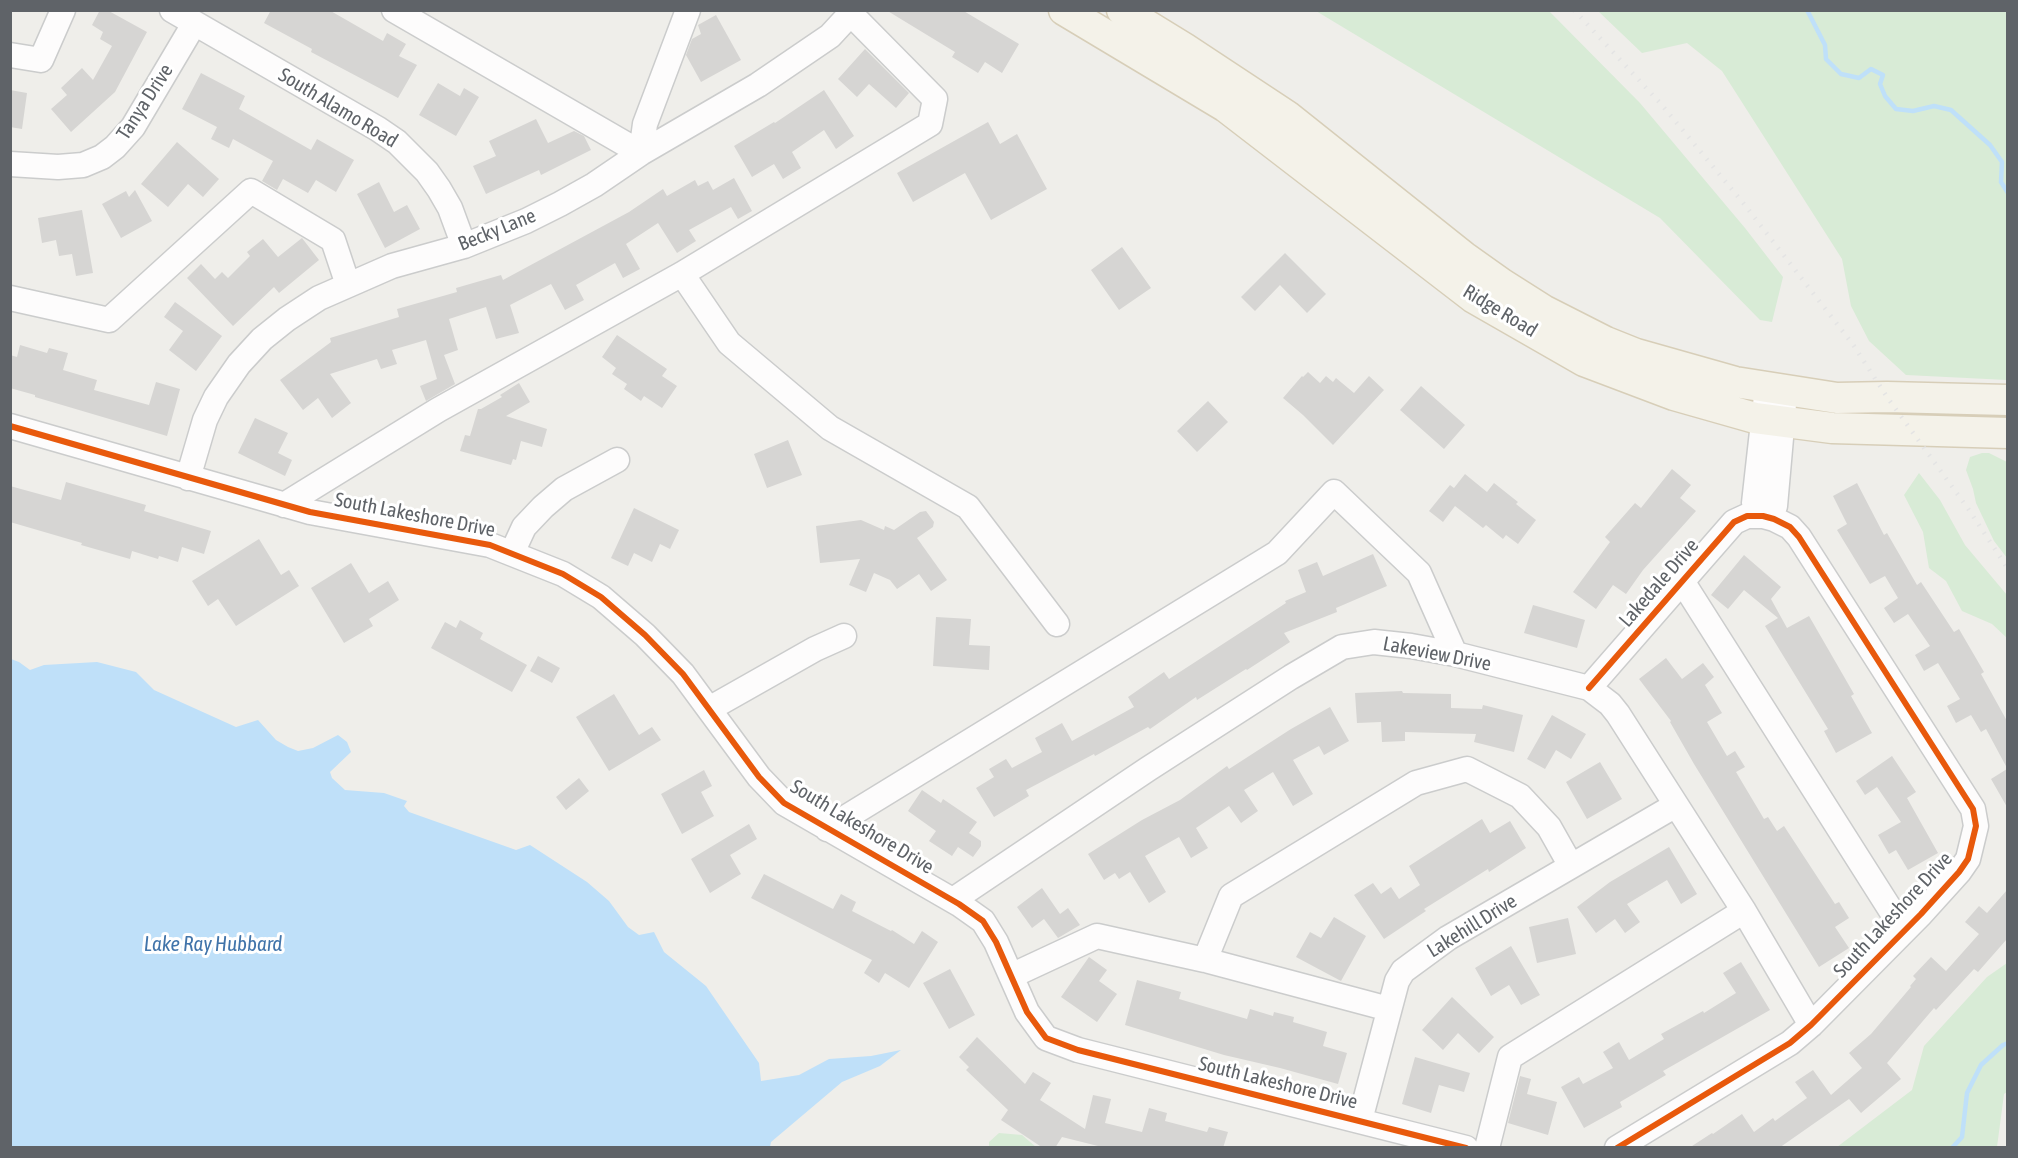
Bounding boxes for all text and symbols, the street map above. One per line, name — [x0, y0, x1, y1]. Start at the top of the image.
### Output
street label: Tanya Drive — [112, 60, 178, 144]
street label: South Alamo Road — [274, 63, 402, 153]
street label: Becky Lane — [455, 204, 539, 256]
street label: Ridge Road — [1459, 280, 1541, 342]
street label: South Lakeshore Drive — [333, 488, 497, 542]
street label: Lakedale Drive — [1614, 534, 1704, 632]
street label: Lakeview Drive — [1381, 632, 1493, 676]
street label: South Lakeshore Drive — [786, 775, 938, 879]
street label: South Lakeshore Drive — [1829, 847, 1957, 983]
street label: Lakehill Drive — [1423, 889, 1521, 963]
water label: Lake Ray Hubbard — [144, 931, 282, 957]
street label: South Lakeshore Drive — [1196, 1052, 1360, 1114]

